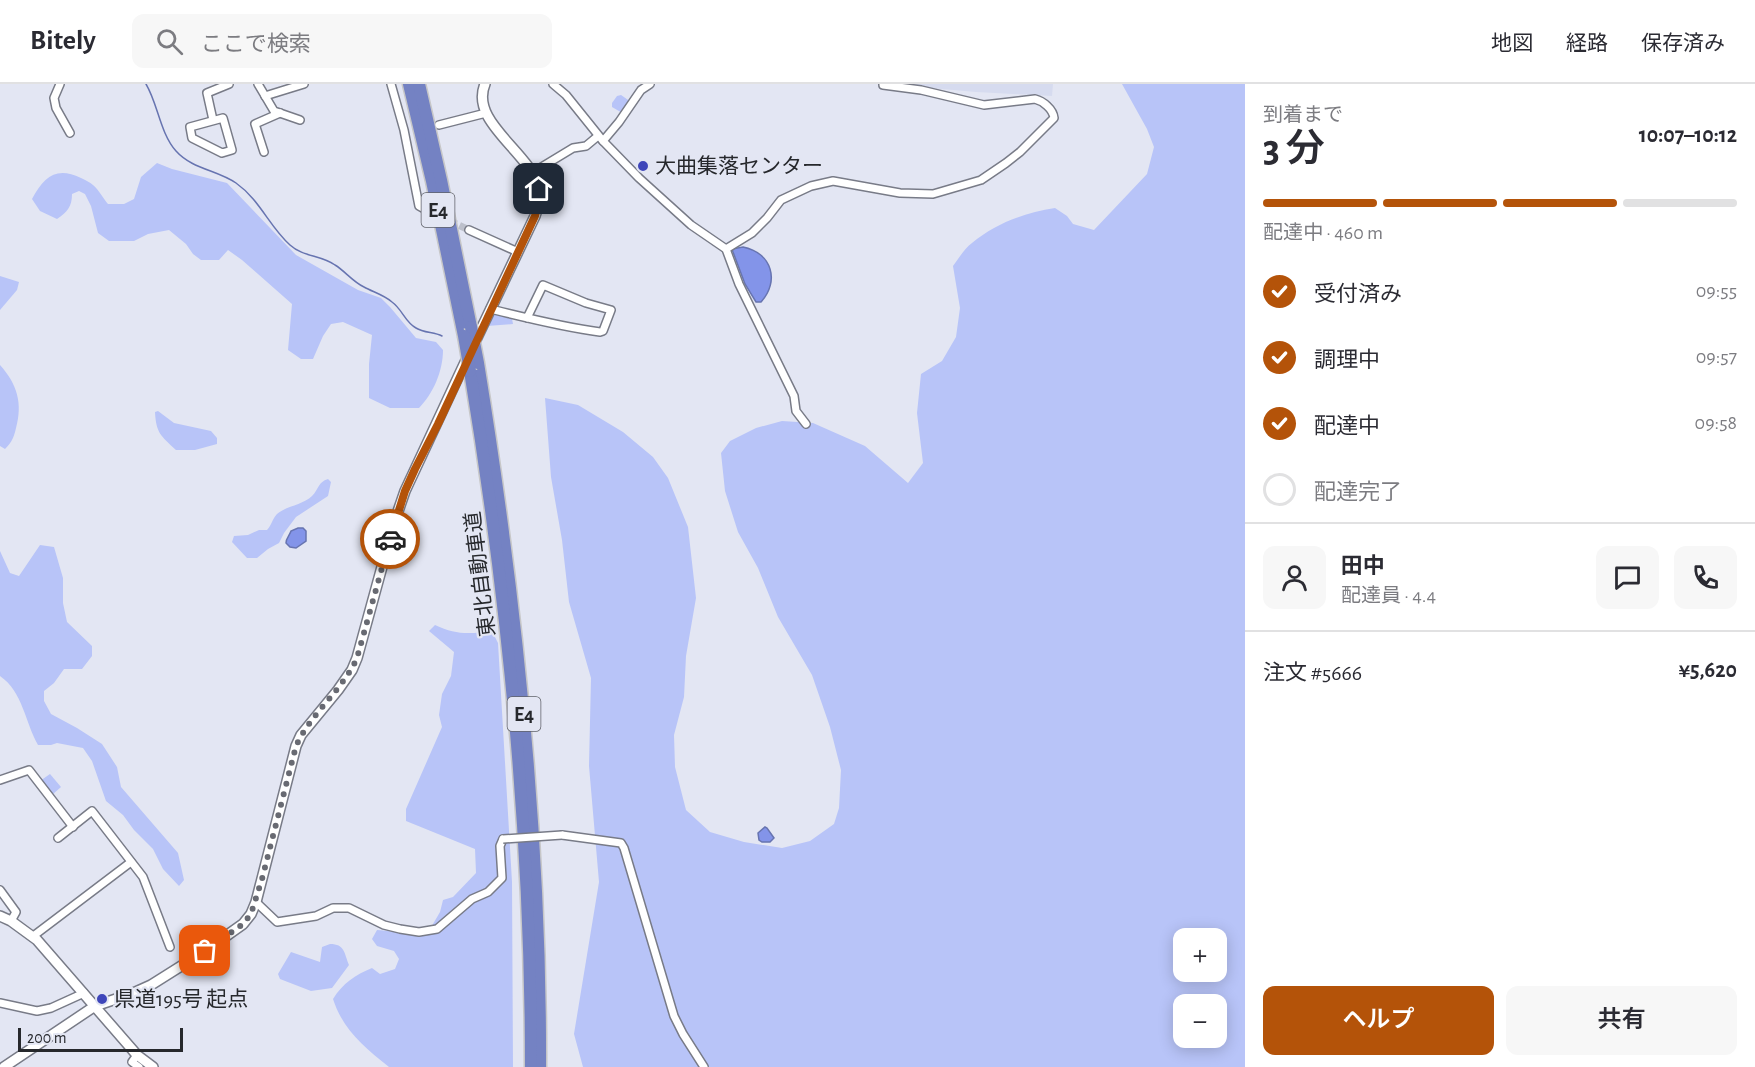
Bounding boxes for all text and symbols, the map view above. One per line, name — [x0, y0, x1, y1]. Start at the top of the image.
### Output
search box — [132, 14, 552, 68]
icon: search — [153, 25, 186, 58]
text: Bitely — [30, 27, 96, 55]
text: ここで検索 — [201, 33, 311, 55]
text: 地図 — [1491, 33, 1533, 54]
text: 経路 — [1566, 33, 1608, 54]
text: 保存済み — [1641, 33, 1725, 54]
text: 到着まで — [1263, 105, 1343, 125]
text: 10:07–10:12 — [1639, 124, 1737, 146]
text: 3 分 — [1263, 130, 1325, 169]
place label: 大曲集落センター — [655, 155, 823, 177]
marker: 大曲集落センター — [636, 159, 650, 173]
pin — [513, 163, 564, 214]
icon: home — [522, 172, 555, 205]
road number: E4 — [422, 193, 454, 227]
text: 配達中 · 460 m — [1263, 223, 1383, 243]
icon: check — [1263, 275, 1296, 308]
text: 09:55 — [1696, 281, 1737, 301]
text: 受付済み — [1314, 283, 1402, 305]
icon: check — [1263, 341, 1296, 374]
text: 09:57 — [1696, 347, 1737, 367]
text: 調理中 — [1314, 349, 1380, 371]
icon: check — [1263, 407, 1296, 440]
text: 09:58 — [1695, 413, 1737, 433]
text: 配達中 — [1314, 415, 1380, 437]
text: 配達完了 — [1314, 481, 1402, 503]
courier — [360, 509, 420, 569]
street label: 東北自動車道 — [461, 510, 499, 638]
icon: car — [374, 523, 407, 556]
button: person — [1263, 546, 1326, 609]
button: chat — [1596, 546, 1659, 609]
button: phone — [1674, 546, 1737, 609]
text: 田中 — [1341, 555, 1385, 577]
text: 配達員 · 4.4 — [1341, 586, 1436, 606]
text: ¥5,620 — [1678, 659, 1737, 681]
text: 注文 #5666 — [1263, 662, 1362, 684]
road number: E4 — [508, 697, 540, 731]
pin — [179, 925, 230, 976]
map controls — [1173, 928, 1227, 1048]
button: + — [1173, 928, 1227, 982]
icon: bag — [188, 934, 221, 967]
button: ヘルプ — [1263, 986, 1494, 1055]
button: 共有 — [1506, 986, 1737, 1055]
place label: 県道195号 起点 — [114, 988, 248, 1010]
marker: 県道195号 起点 — [95, 992, 109, 1006]
button: − — [1173, 994, 1227, 1048]
scale bar — [18, 1025, 183, 1052]
text: 200 m — [27, 1030, 67, 1046]

